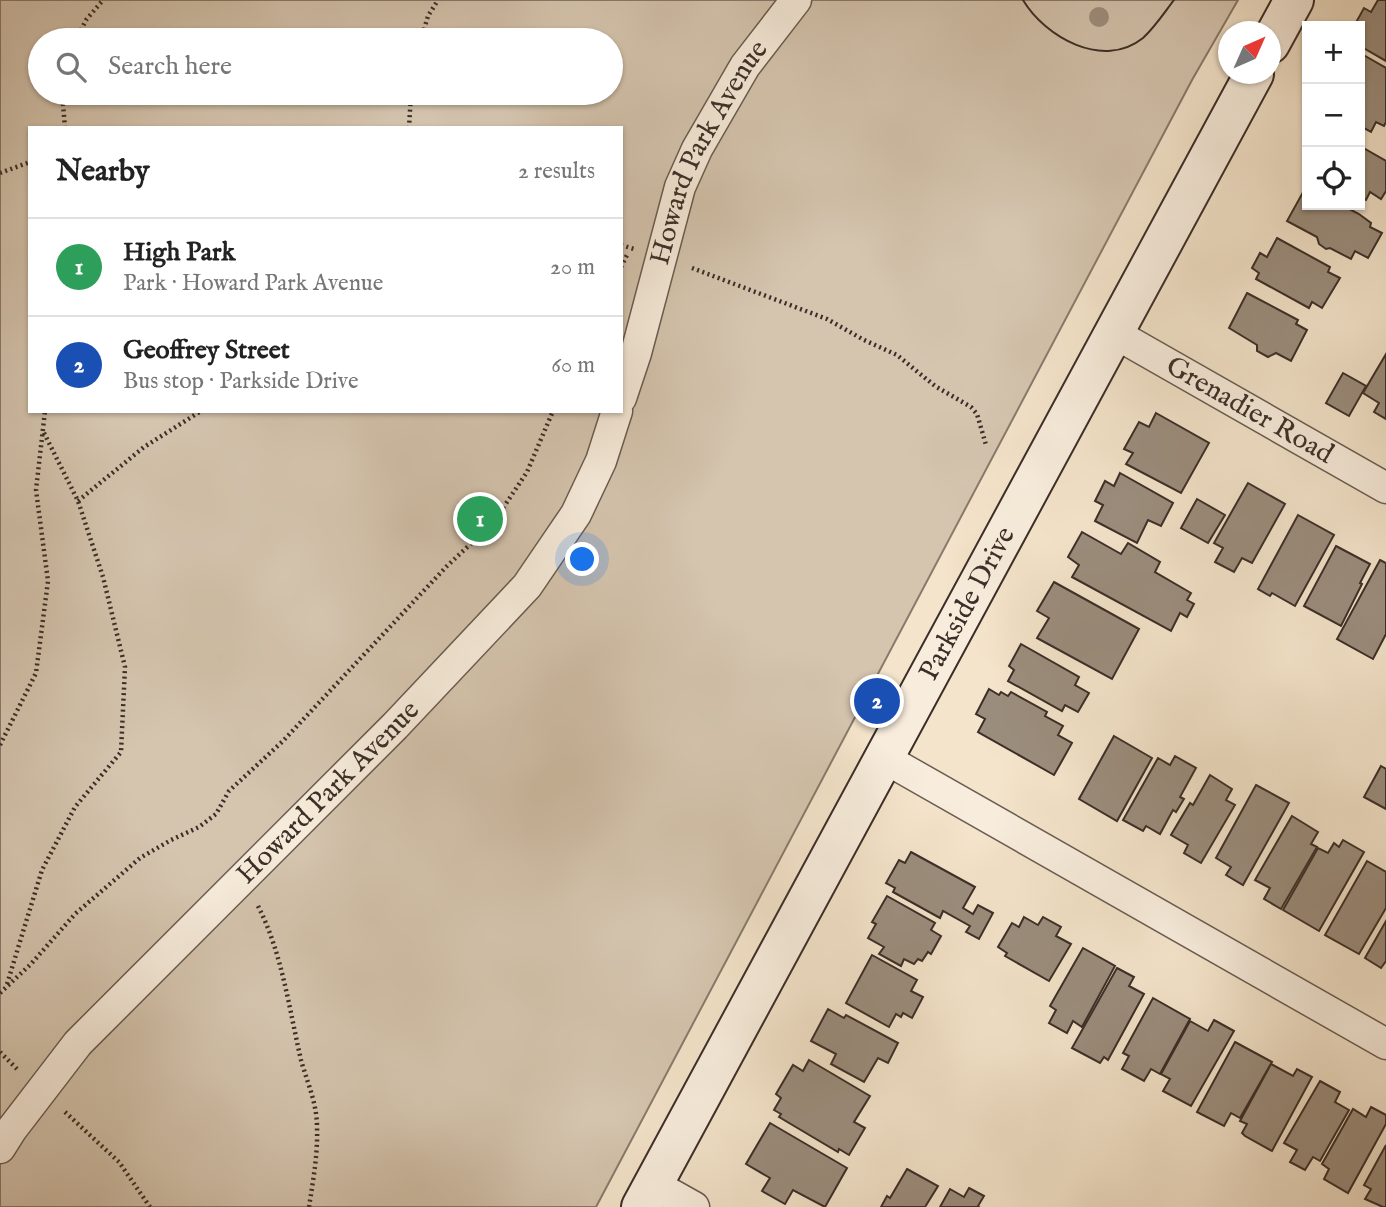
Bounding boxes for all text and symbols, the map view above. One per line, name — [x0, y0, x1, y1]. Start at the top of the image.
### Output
north arrow — [1218, 21, 1281, 84]
map controls — [1302, 21, 1365, 210]
button: + — [1302, 21, 1365, 84]
search box — [28, 28, 623, 105]
street label: Howard Park Avenue — [643, 33, 776, 269]
icon: search — [52, 48, 90, 86]
text: Search here — [108, 50, 232, 83]
button: − — [1302, 84, 1365, 147]
button: locate — [1302, 147, 1365, 210]
text: Nearby — [56, 153, 149, 191]
text: 2 results — [518, 157, 595, 186]
text: High Park — [123, 236, 235, 269]
text: 1 — [75, 253, 83, 282]
text: 20 m — [550, 253, 595, 282]
text: Park · Howard Park Avenue — [123, 269, 383, 298]
text: Geoffrey Street — [123, 334, 290, 367]
street label: Grenadier Road — [1159, 349, 1340, 472]
text: 2 — [74, 351, 84, 380]
text: 60 m — [551, 351, 595, 380]
text: Bus stop · Parkside Drive — [123, 367, 358, 396]
pin: 1 — [457, 493, 503, 545]
street label: Parkside Drive — [912, 521, 1023, 687]
your location — [565, 542, 599, 576]
pin: 2 — [854, 675, 900, 727]
street label: Howard Park Avenue — [229, 693, 427, 892]

